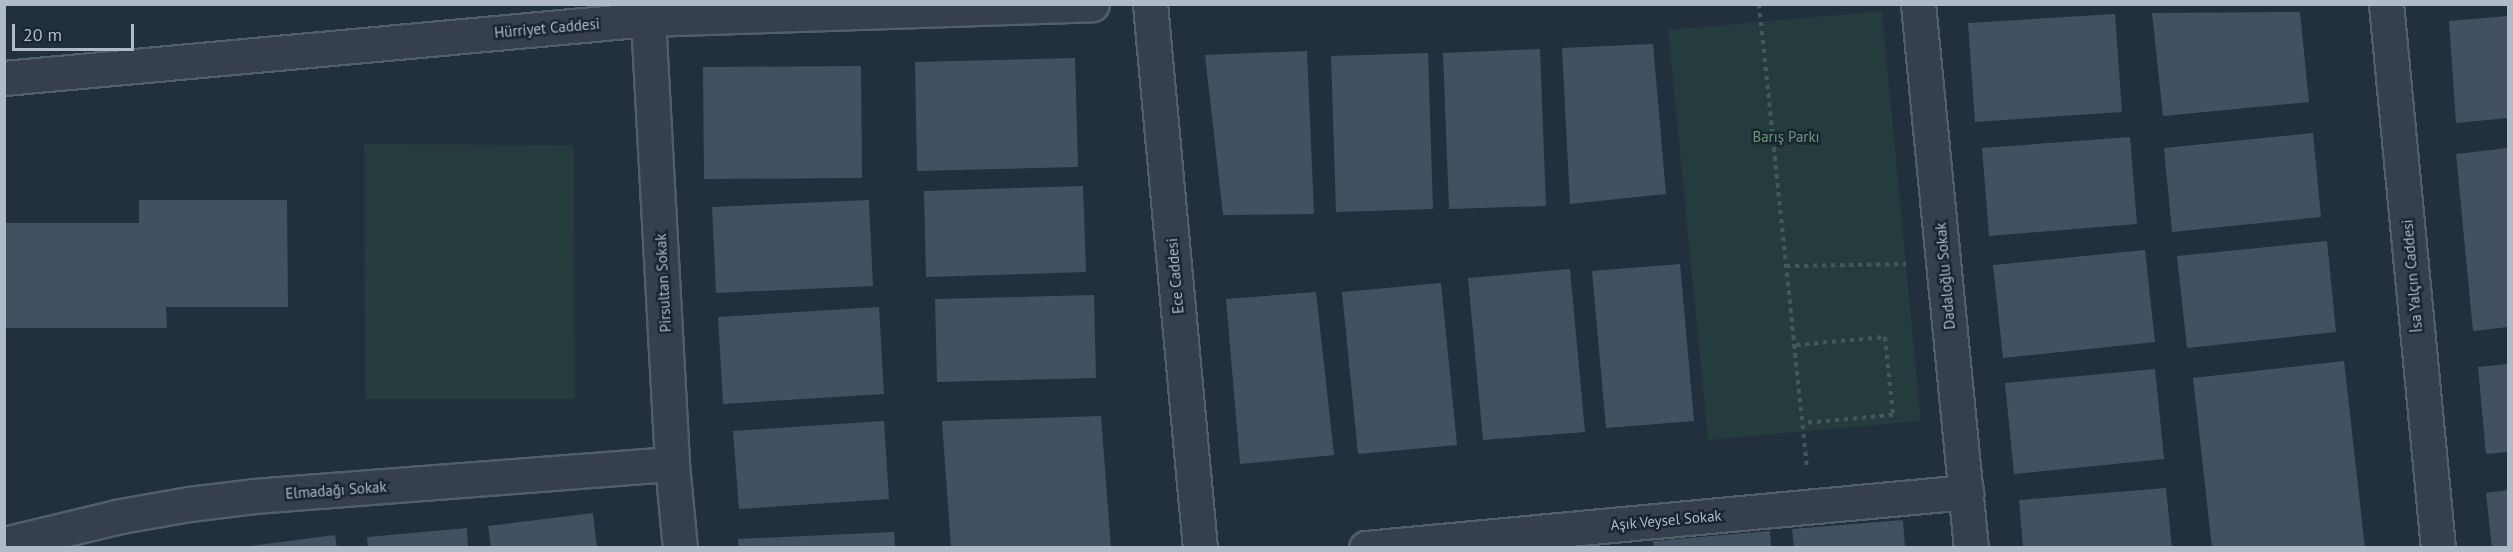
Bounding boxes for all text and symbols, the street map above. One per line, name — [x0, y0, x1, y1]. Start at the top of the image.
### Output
scale bar — [15, 12, 136, 50]
street label: Hürriyet Caddesi — [494, 14, 600, 42]
text: 20 m — [23, 23, 62, 46]
park label: Barış Parkı — [1752, 128, 1820, 146]
street label: İsa Yalçın Caddesi — [2398, 218, 2426, 334]
street label: Dadaloğlu Sokak — [1931, 222, 1959, 330]
street label: Pirsultan Sokak — [651, 233, 675, 333]
street label: Ece Caddesi — [1163, 237, 1187, 315]
street label: Elmadağı Sokak — [285, 477, 387, 503]
street label: Aşık Veysel Sokak — [1609, 506, 1723, 534]

